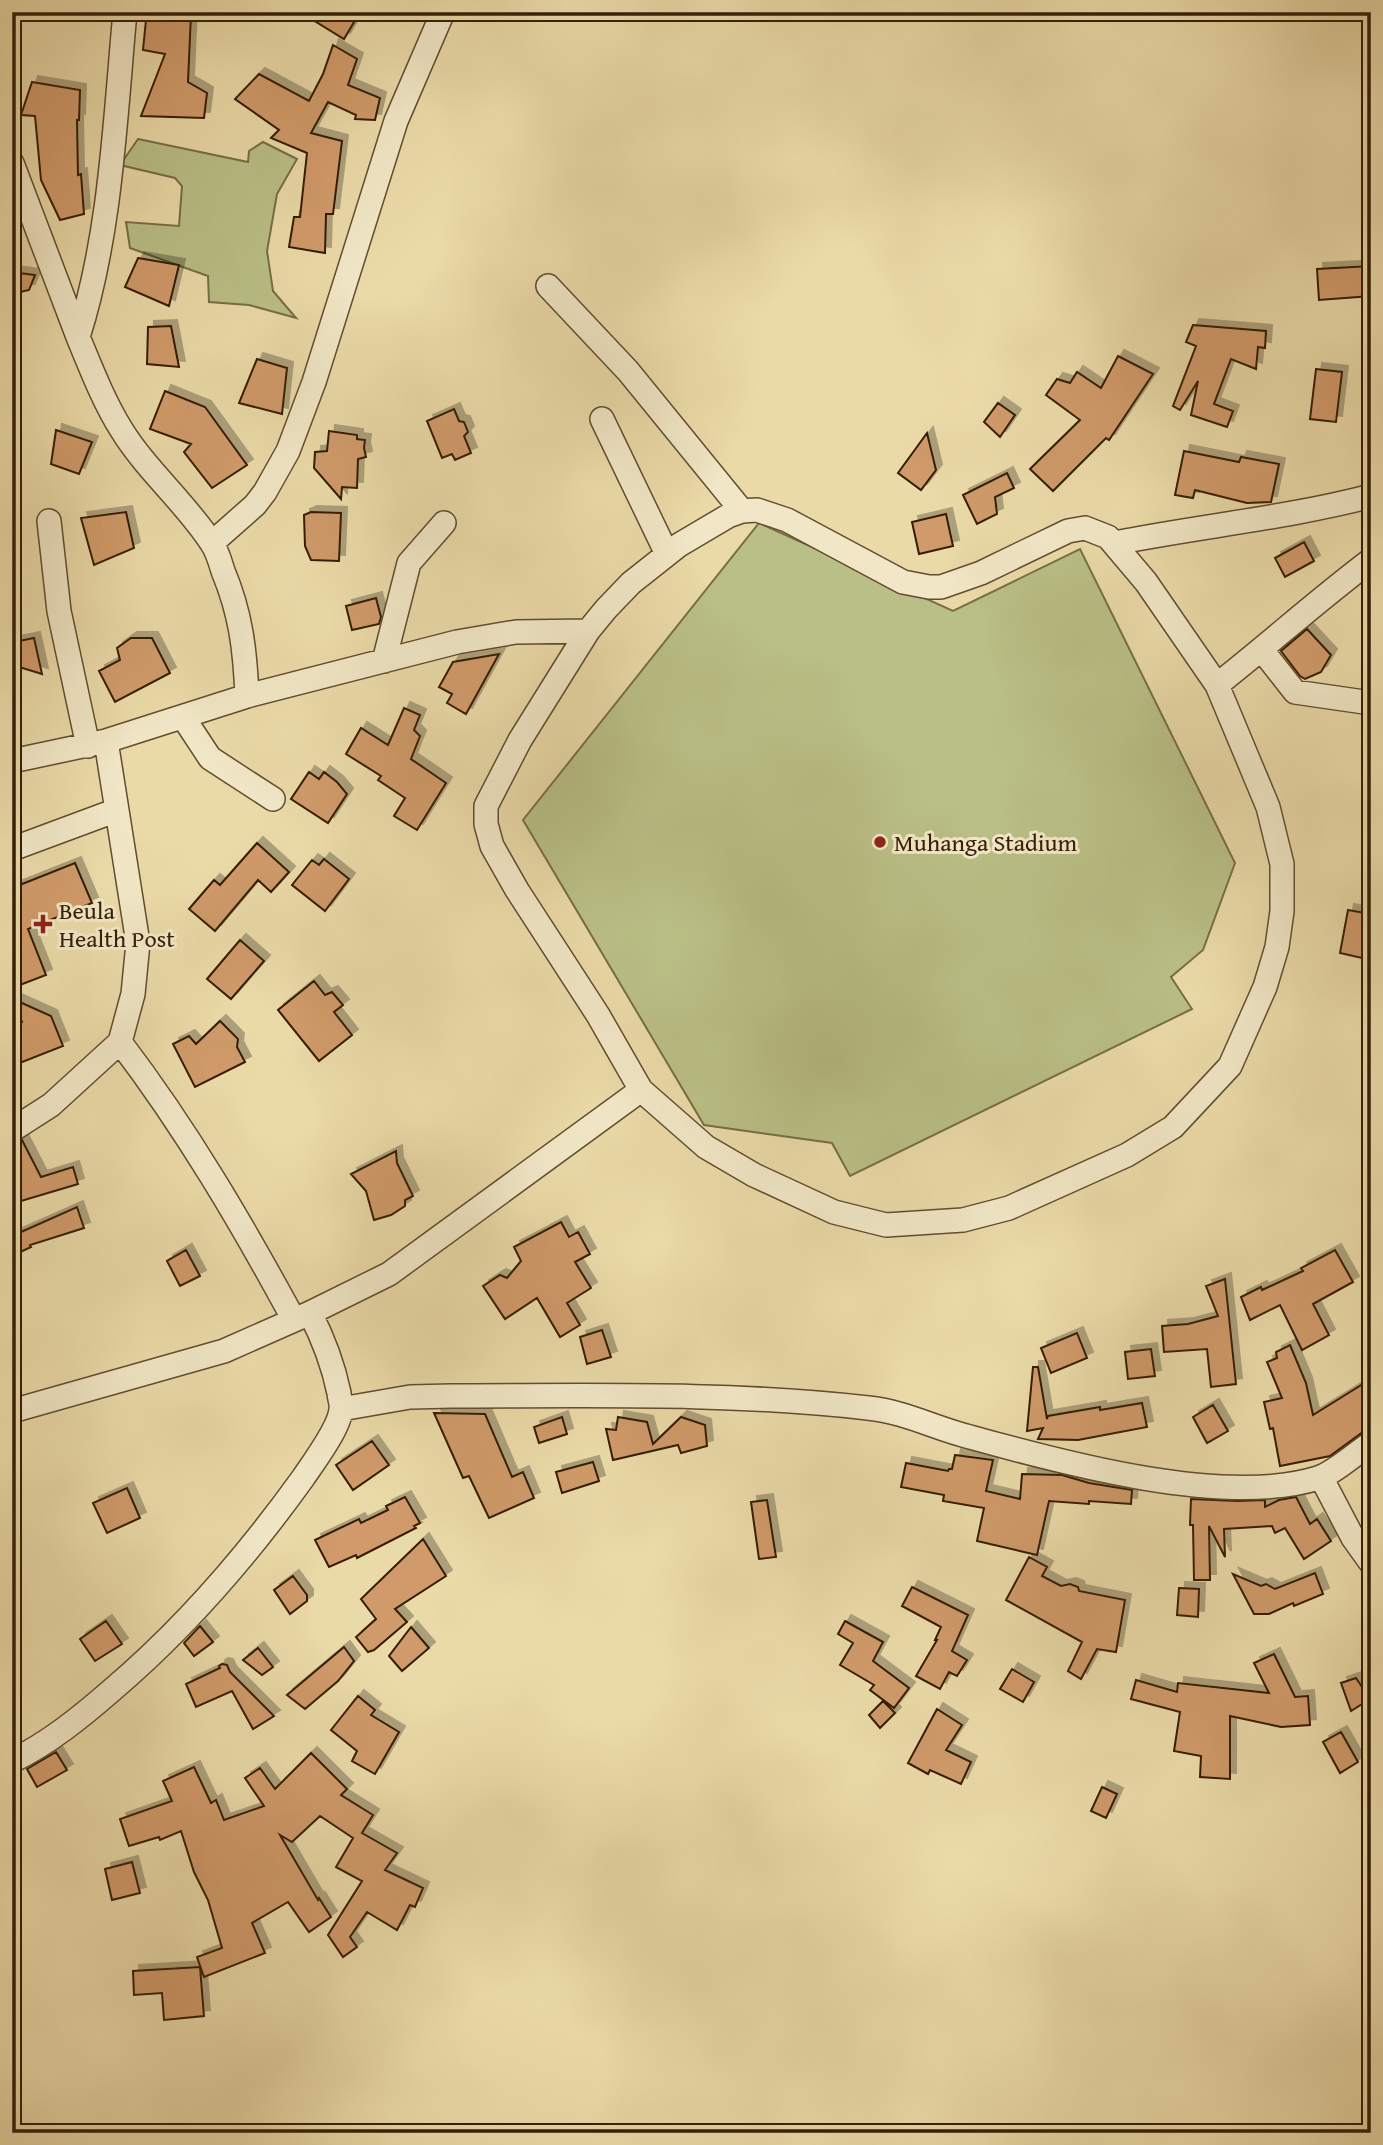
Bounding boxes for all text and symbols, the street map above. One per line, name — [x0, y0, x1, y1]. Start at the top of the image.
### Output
place label: Muhanga Stadium — [894, 825, 1078, 860]
marker: Muhanga Stadium — [872, 834, 888, 850]
place label: Beula Health Post — [59, 893, 175, 956]
marker: Beula Health Post — [33, 914, 53, 934]

